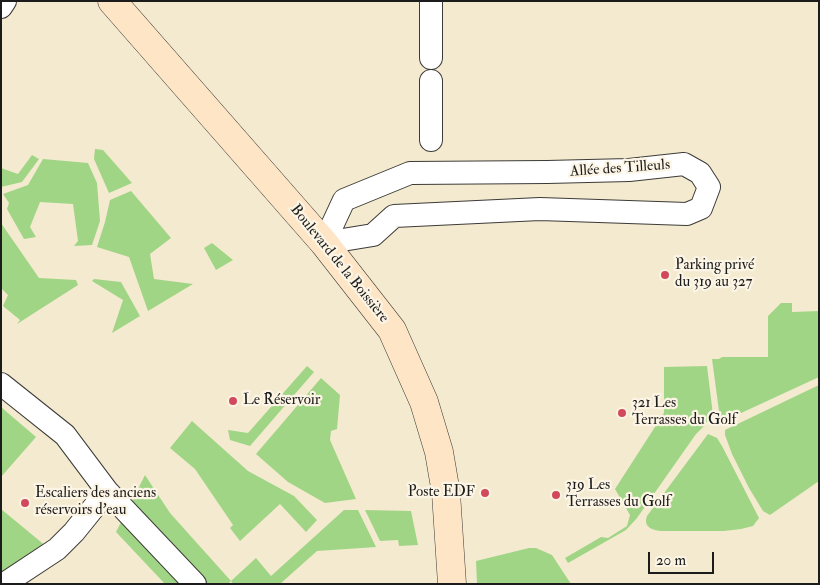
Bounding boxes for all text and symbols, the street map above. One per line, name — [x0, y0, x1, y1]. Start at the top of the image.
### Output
street label: Allée des Tilleuls — [569, 157, 671, 181]
street label: Boulevard de la Boissière — [286, 201, 392, 327]
place label: Parking privé du 319 au 327 — [675, 257, 754, 292]
marker: Parking privé du 319 au 327 — [659, 269, 671, 281]
place label: Le Réservoir — [243, 392, 320, 410]
marker: Le Réservoir — [227, 395, 239, 407]
place label: 321 Les Terrasses du Golf — [632, 395, 736, 430]
marker: 321 Les Terrasses du Golf — [616, 407, 628, 419]
place label: 319 Les Terrasses du Golf — [566, 477, 670, 512]
place label: Poste EDF — [408, 484, 475, 502]
place label: Escaliers des anciens réservoirs d'eau — [35, 485, 156, 520]
marker: Poste EDF — [479, 487, 491, 499]
marker: 319 Les Terrasses du Golf — [550, 489, 562, 501]
marker: Escaliers des anciens réservoirs d'eau — [19, 497, 31, 509]
scale bar — [650, 542, 716, 574]
text: 20 m — [656, 551, 686, 570]

